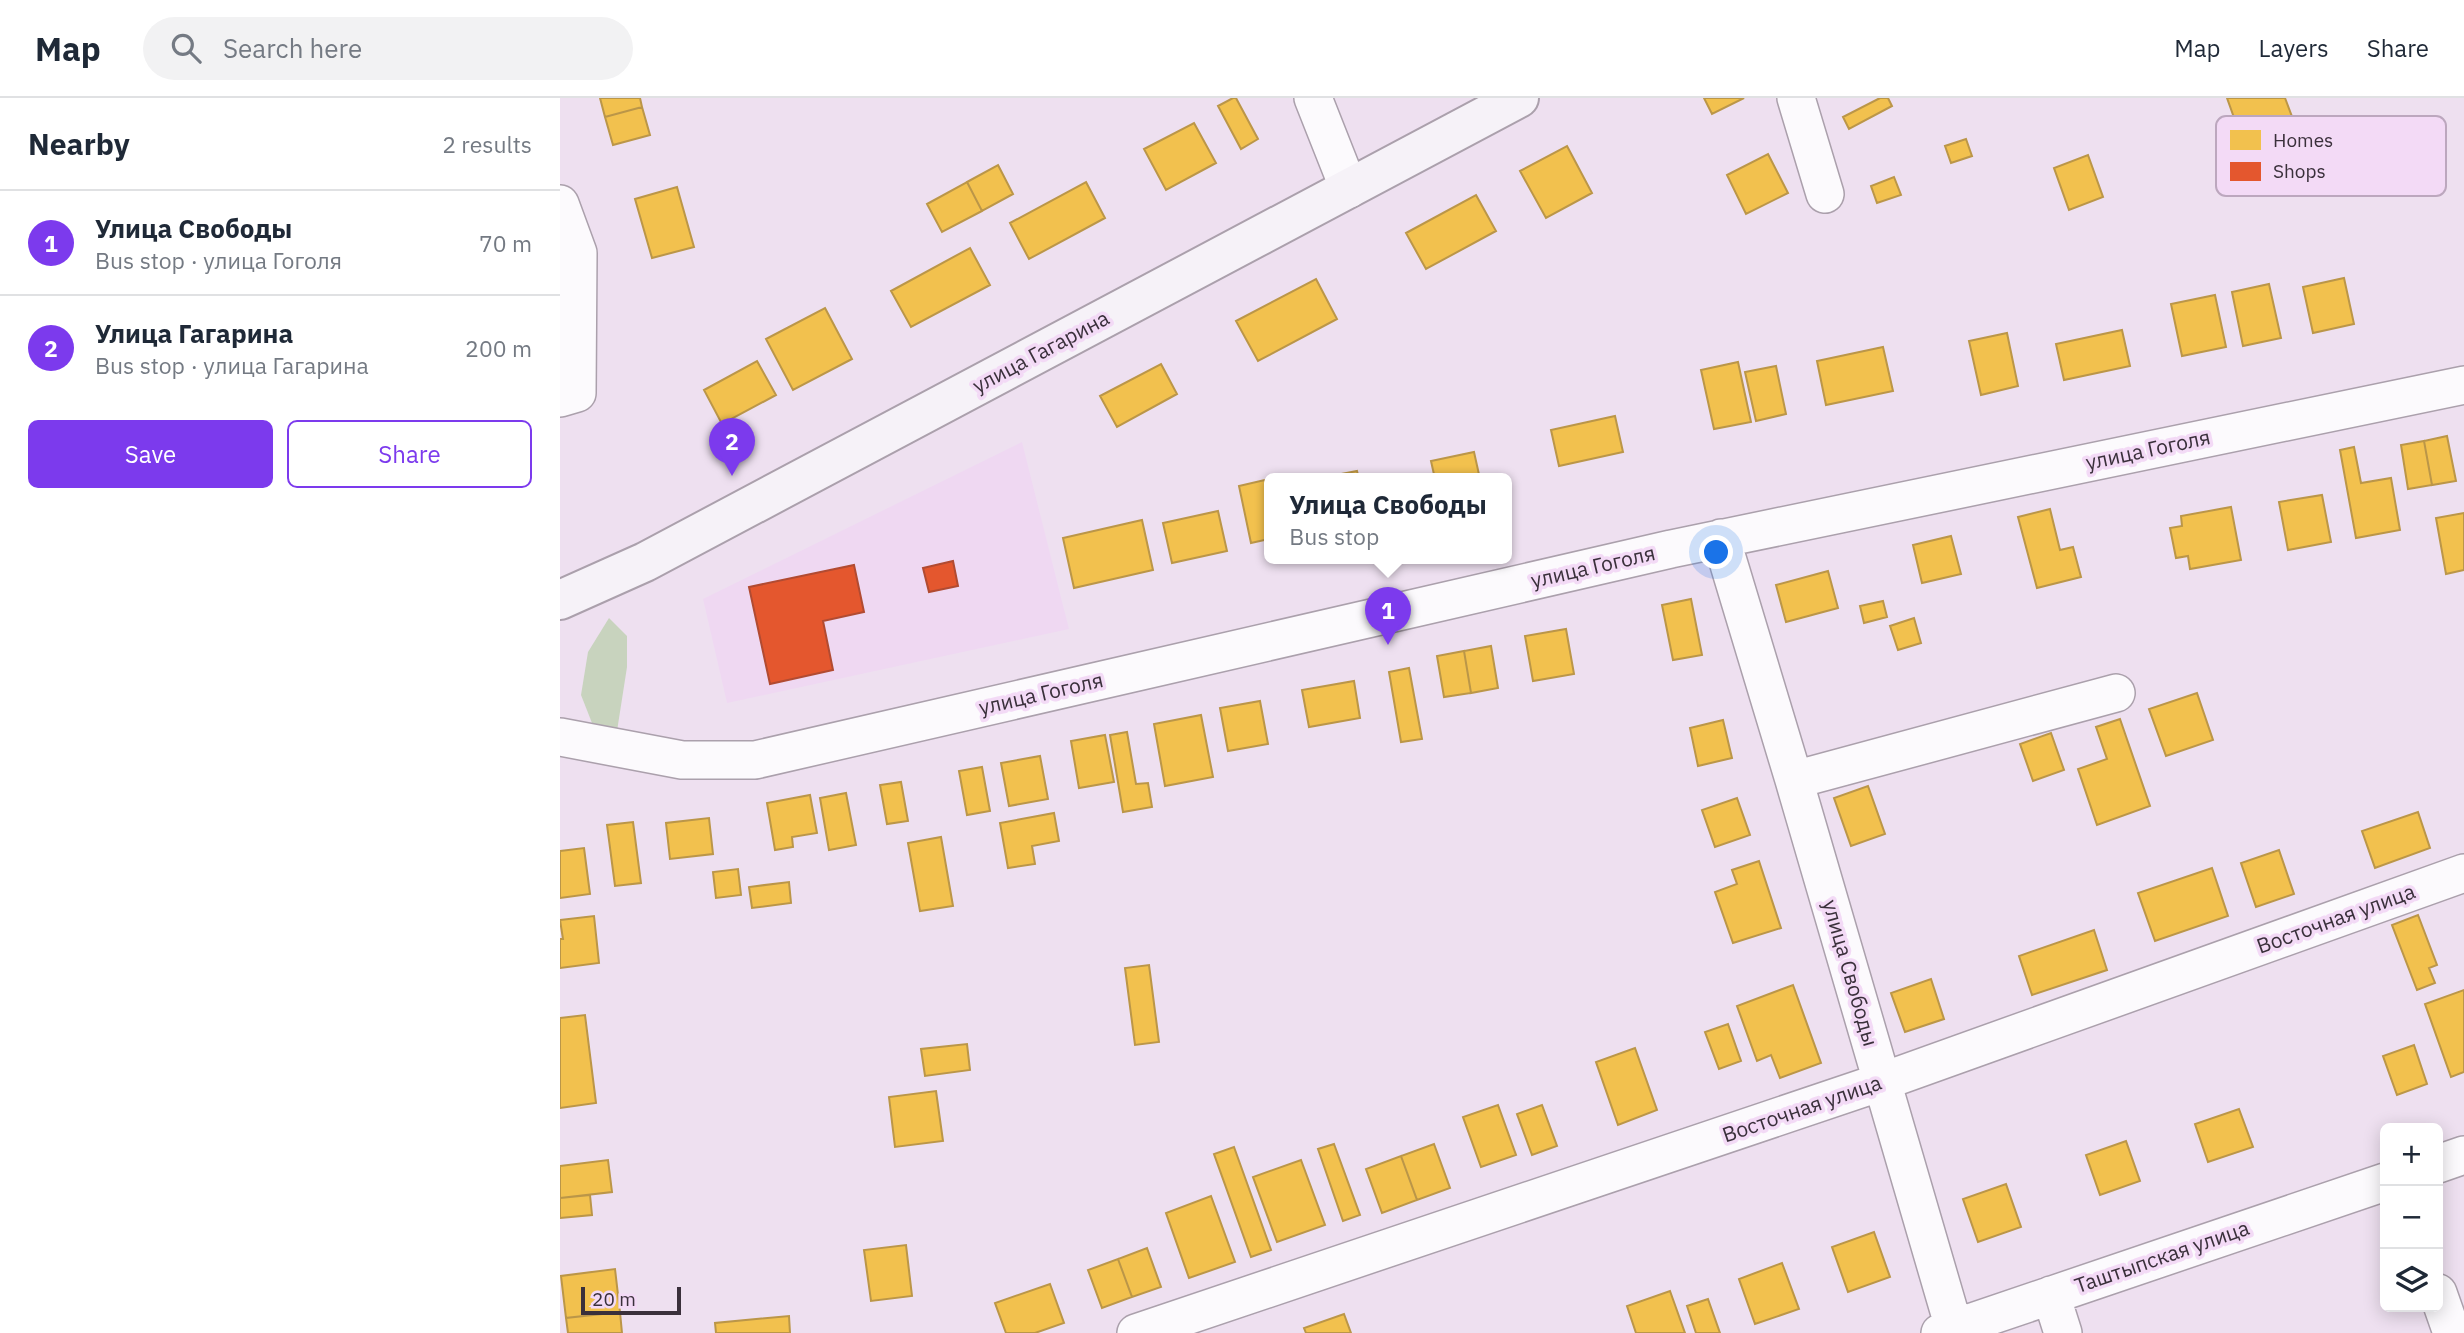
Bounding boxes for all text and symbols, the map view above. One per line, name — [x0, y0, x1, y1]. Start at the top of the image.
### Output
search box — [143, 17, 633, 80]
text: Map — [35, 27, 101, 70]
icon: search — [167, 29, 205, 67]
text: Search here — [223, 31, 362, 65]
text: Map — [2174, 32, 2221, 64]
text: Layers — [2259, 32, 2329, 64]
text: Share — [2367, 32, 2429, 64]
legend — [2216, 116, 2446, 196]
text: Nearby — [28, 124, 130, 163]
text: Homes — [2273, 128, 2333, 152]
text: 2 results — [442, 129, 532, 159]
text: Shops — [2273, 159, 2326, 183]
text: Улица Свободы — [95, 211, 292, 245]
text: 1 — [44, 228, 58, 258]
text: 70 m — [479, 228, 532, 258]
text: Bus stop · улица Гоголя — [95, 245, 342, 275]
street label: улица Гагарина — [967, 303, 1114, 399]
text: Улица Гагарина — [95, 316, 293, 350]
text: 2 — [44, 333, 58, 363]
text: 200 m — [465, 333, 532, 363]
text: Bus stop · улица Гагарина — [95, 350, 369, 380]
pin: 2 — [709, 418, 755, 476]
button: Save — [28, 420, 273, 488]
button: Share — [287, 420, 532, 488]
street label: улица Гоголя — [2083, 422, 2213, 476]
popup — [1264, 473, 1512, 564]
text: Улица Свободы — [1289, 487, 1487, 521]
text: Bus stop — [1289, 521, 1379, 551]
your location — [1699, 535, 1733, 569]
street label: улица Гоголя — [1528, 538, 1658, 594]
pin: 1 — [1365, 587, 1411, 645]
street label: улица Гоголя — [976, 665, 1106, 721]
street label: Восточная улица — [2253, 876, 2419, 960]
street label: улица Свободы — [1817, 896, 1885, 1049]
street label: Восточная улица — [1718, 1068, 1885, 1148]
map controls — [2380, 1123, 2443, 1312]
button: + — [2380, 1123, 2443, 1186]
button: − — [2380, 1186, 2443, 1249]
street label: Таштыпская улица — [2071, 1213, 2253, 1299]
button: layers — [2380, 1249, 2443, 1312]
scale bar — [581, 1284, 681, 1316]
text: 20 m — [592, 1287, 636, 1311]

